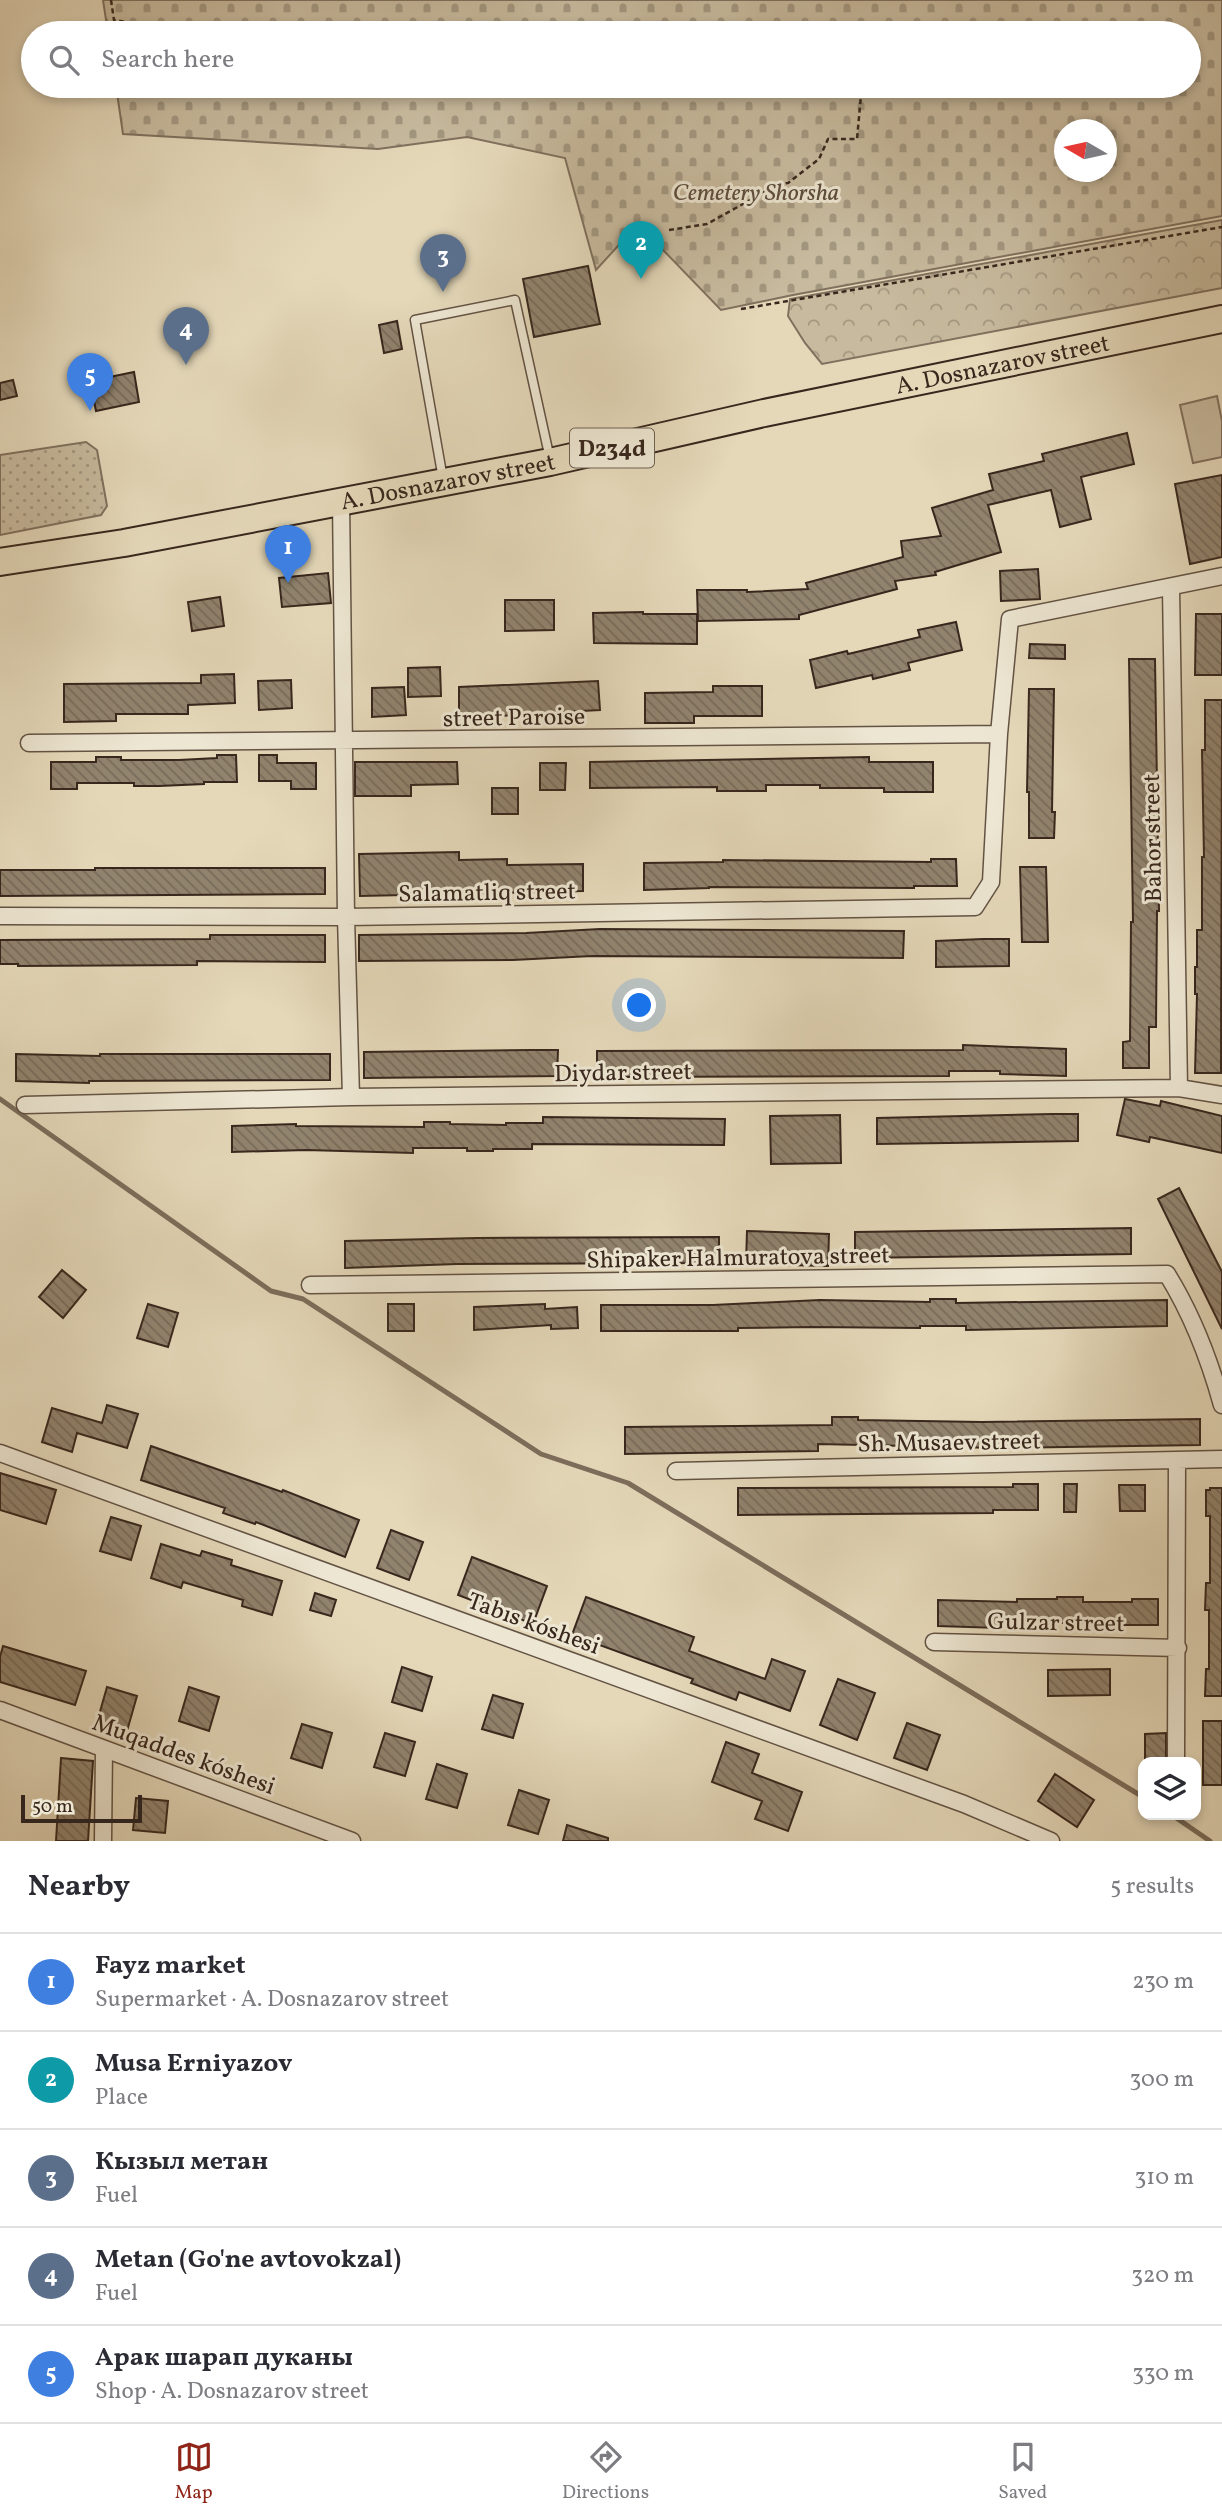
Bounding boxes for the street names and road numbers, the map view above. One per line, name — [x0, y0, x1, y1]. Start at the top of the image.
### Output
street label: A. Dosnazarov street — [893, 327, 1113, 405]
road number: D234d — [570, 428, 654, 468]
street label: A. Dosnazarov street — [338, 446, 559, 520]
street label: street Paroise — [443, 701, 585, 737]
street label: Bahor street — [1136, 773, 1172, 903]
street label: Salamatliq street — [398, 875, 576, 913]
street label: Diydar street — [554, 1056, 692, 1092]
street label: Shipaker Halmuratova street — [586, 1239, 890, 1279]
street label: Sh. Musaev street — [857, 1425, 1041, 1463]
street label: Tabıs kóshesi — [462, 1585, 604, 1665]
street label: Gulzar street — [987, 1606, 1125, 1642]
street label: Muqaddes kóshesi — [87, 1707, 280, 1805]

